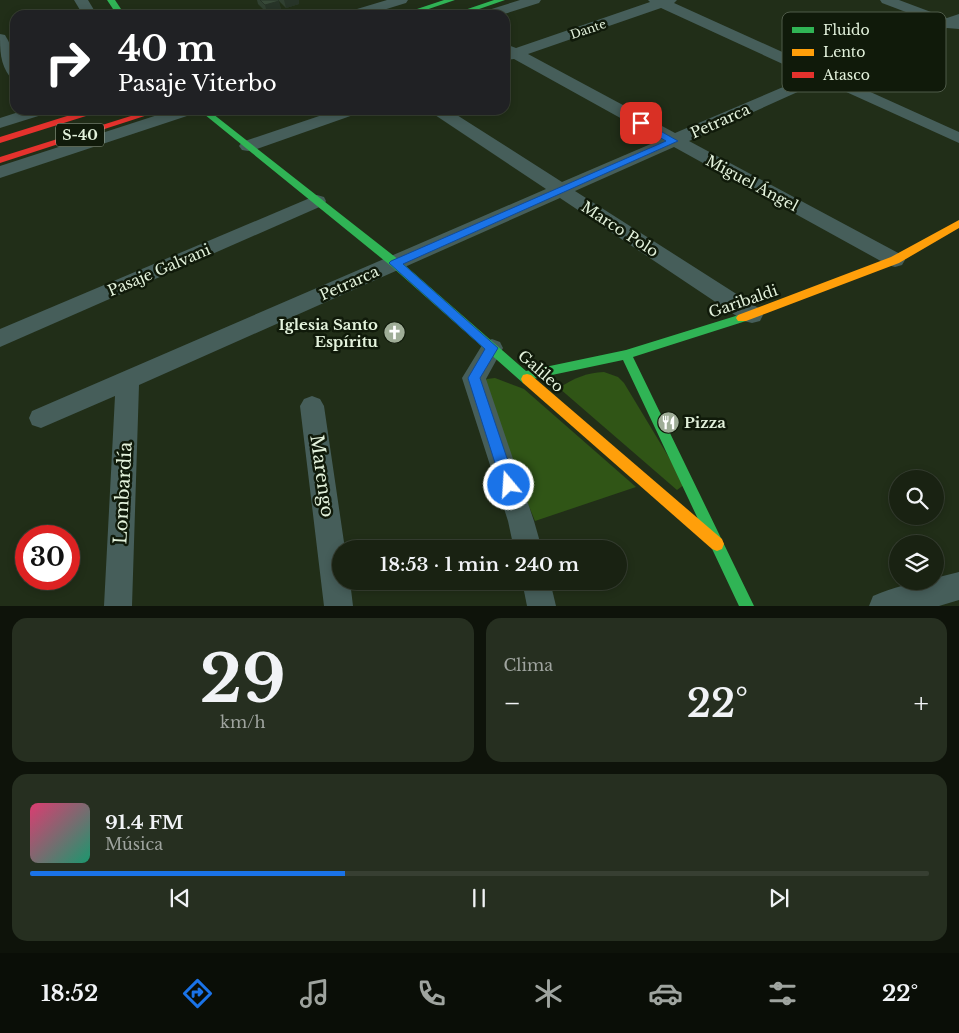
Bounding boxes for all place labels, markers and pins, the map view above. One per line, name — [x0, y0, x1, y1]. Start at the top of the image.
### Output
pin — [620, 102, 662, 144]
place label: Iglesia Santo Espíritu — [278, 315, 378, 351]
church icon: Iglesia Santo Espíritu — [382, 321, 406, 345]
restaurant icon: Pizza — [656, 410, 680, 434]
place label: Pizza — [684, 413, 726, 432]

